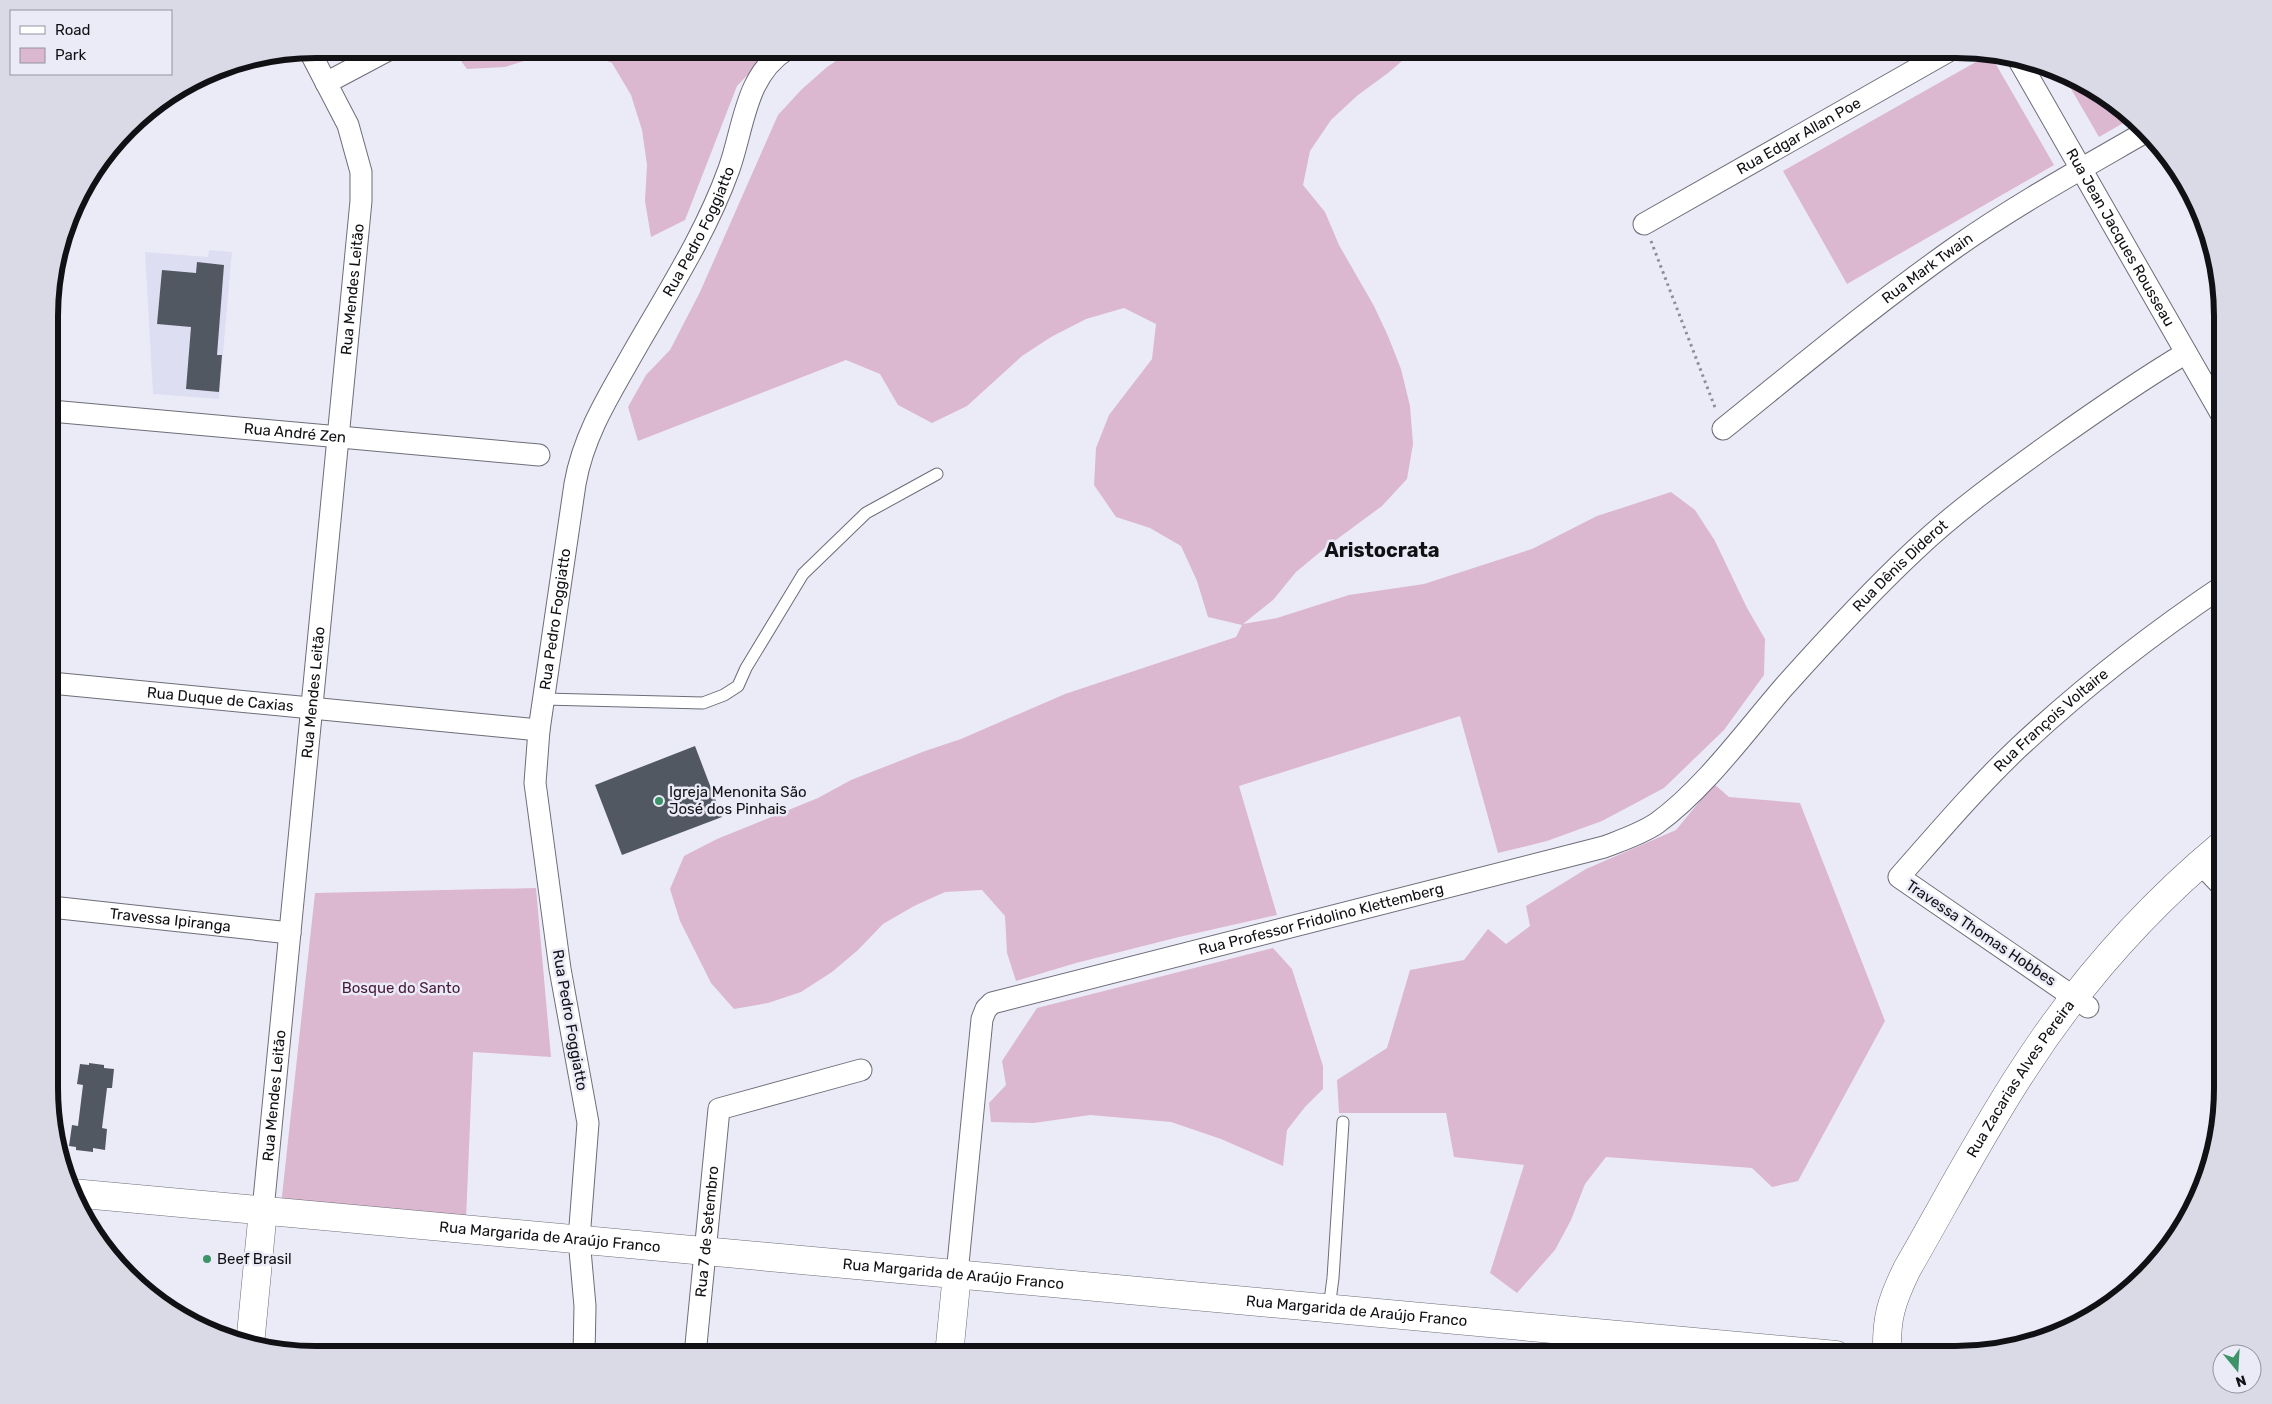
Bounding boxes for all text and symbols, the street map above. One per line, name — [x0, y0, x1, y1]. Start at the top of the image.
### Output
legend — [10, 10, 172, 75]
text: Road — [55, 21, 91, 39]
text: Park — [55, 46, 86, 64]
street label: Rua Edgar Allan Poe — [1734, 94, 1864, 178]
street label: Rua Jean Jacques Rousseau — [2062, 145, 2178, 330]
street label: Rua Pedro Foggiatto — [659, 164, 738, 300]
street label: Rua Mendes Leitão — [337, 223, 368, 356]
street label: Rua Mark Twain — [1878, 229, 1976, 307]
street label: Rua André Zen — [243, 419, 347, 447]
street label: Rua Dênis Diderot — [1849, 516, 1952, 615]
district label: Aristocrata — [1324, 538, 1440, 562]
street label: Rua Pedro Foggiatto — [536, 547, 574, 691]
street label: Rua Mendes Leitão — [298, 626, 329, 759]
street label: Rua François Voltaire — [1990, 665, 2112, 776]
street label: Rua Duque de Caxias — [146, 683, 295, 715]
place label: Igreja Menonita São José dos Pinhais — [669, 783, 807, 818]
marker: Igreja Menonita São José dos Pinhais — [653, 795, 665, 807]
street label: Travessa Thomas Hobbes — [1903, 876, 2060, 990]
street label: Rua Professor Fridolino Klettemberg — [1197, 879, 1445, 959]
street label: Travessa Ipiranga — [109, 904, 232, 936]
street label: Rua Pedro Foggiatto — [549, 948, 591, 1092]
park label: Bosque do Santo — [342, 979, 460, 997]
street label: Rua Zacarias Alves Pereira — [1963, 997, 2078, 1161]
street label: Rua Mendes Leitão — [259, 1029, 289, 1162]
street label: Rua 7 de Setembro — [692, 1165, 722, 1298]
street label: Rua Margarida de Araújo Franco — [438, 1218, 661, 1256]
place label: Beef Brasil — [217, 1250, 292, 1268]
marker: Beef Brasil — [201, 1253, 213, 1265]
street label: Rua Margarida de Araújo Franco — [842, 1255, 1065, 1293]
street label: Rua Margarida de Araújo Franco — [1245, 1292, 1468, 1330]
north arrow — [2212, 1344, 2262, 1394]
text: N — [2233, 1371, 2248, 1391]

